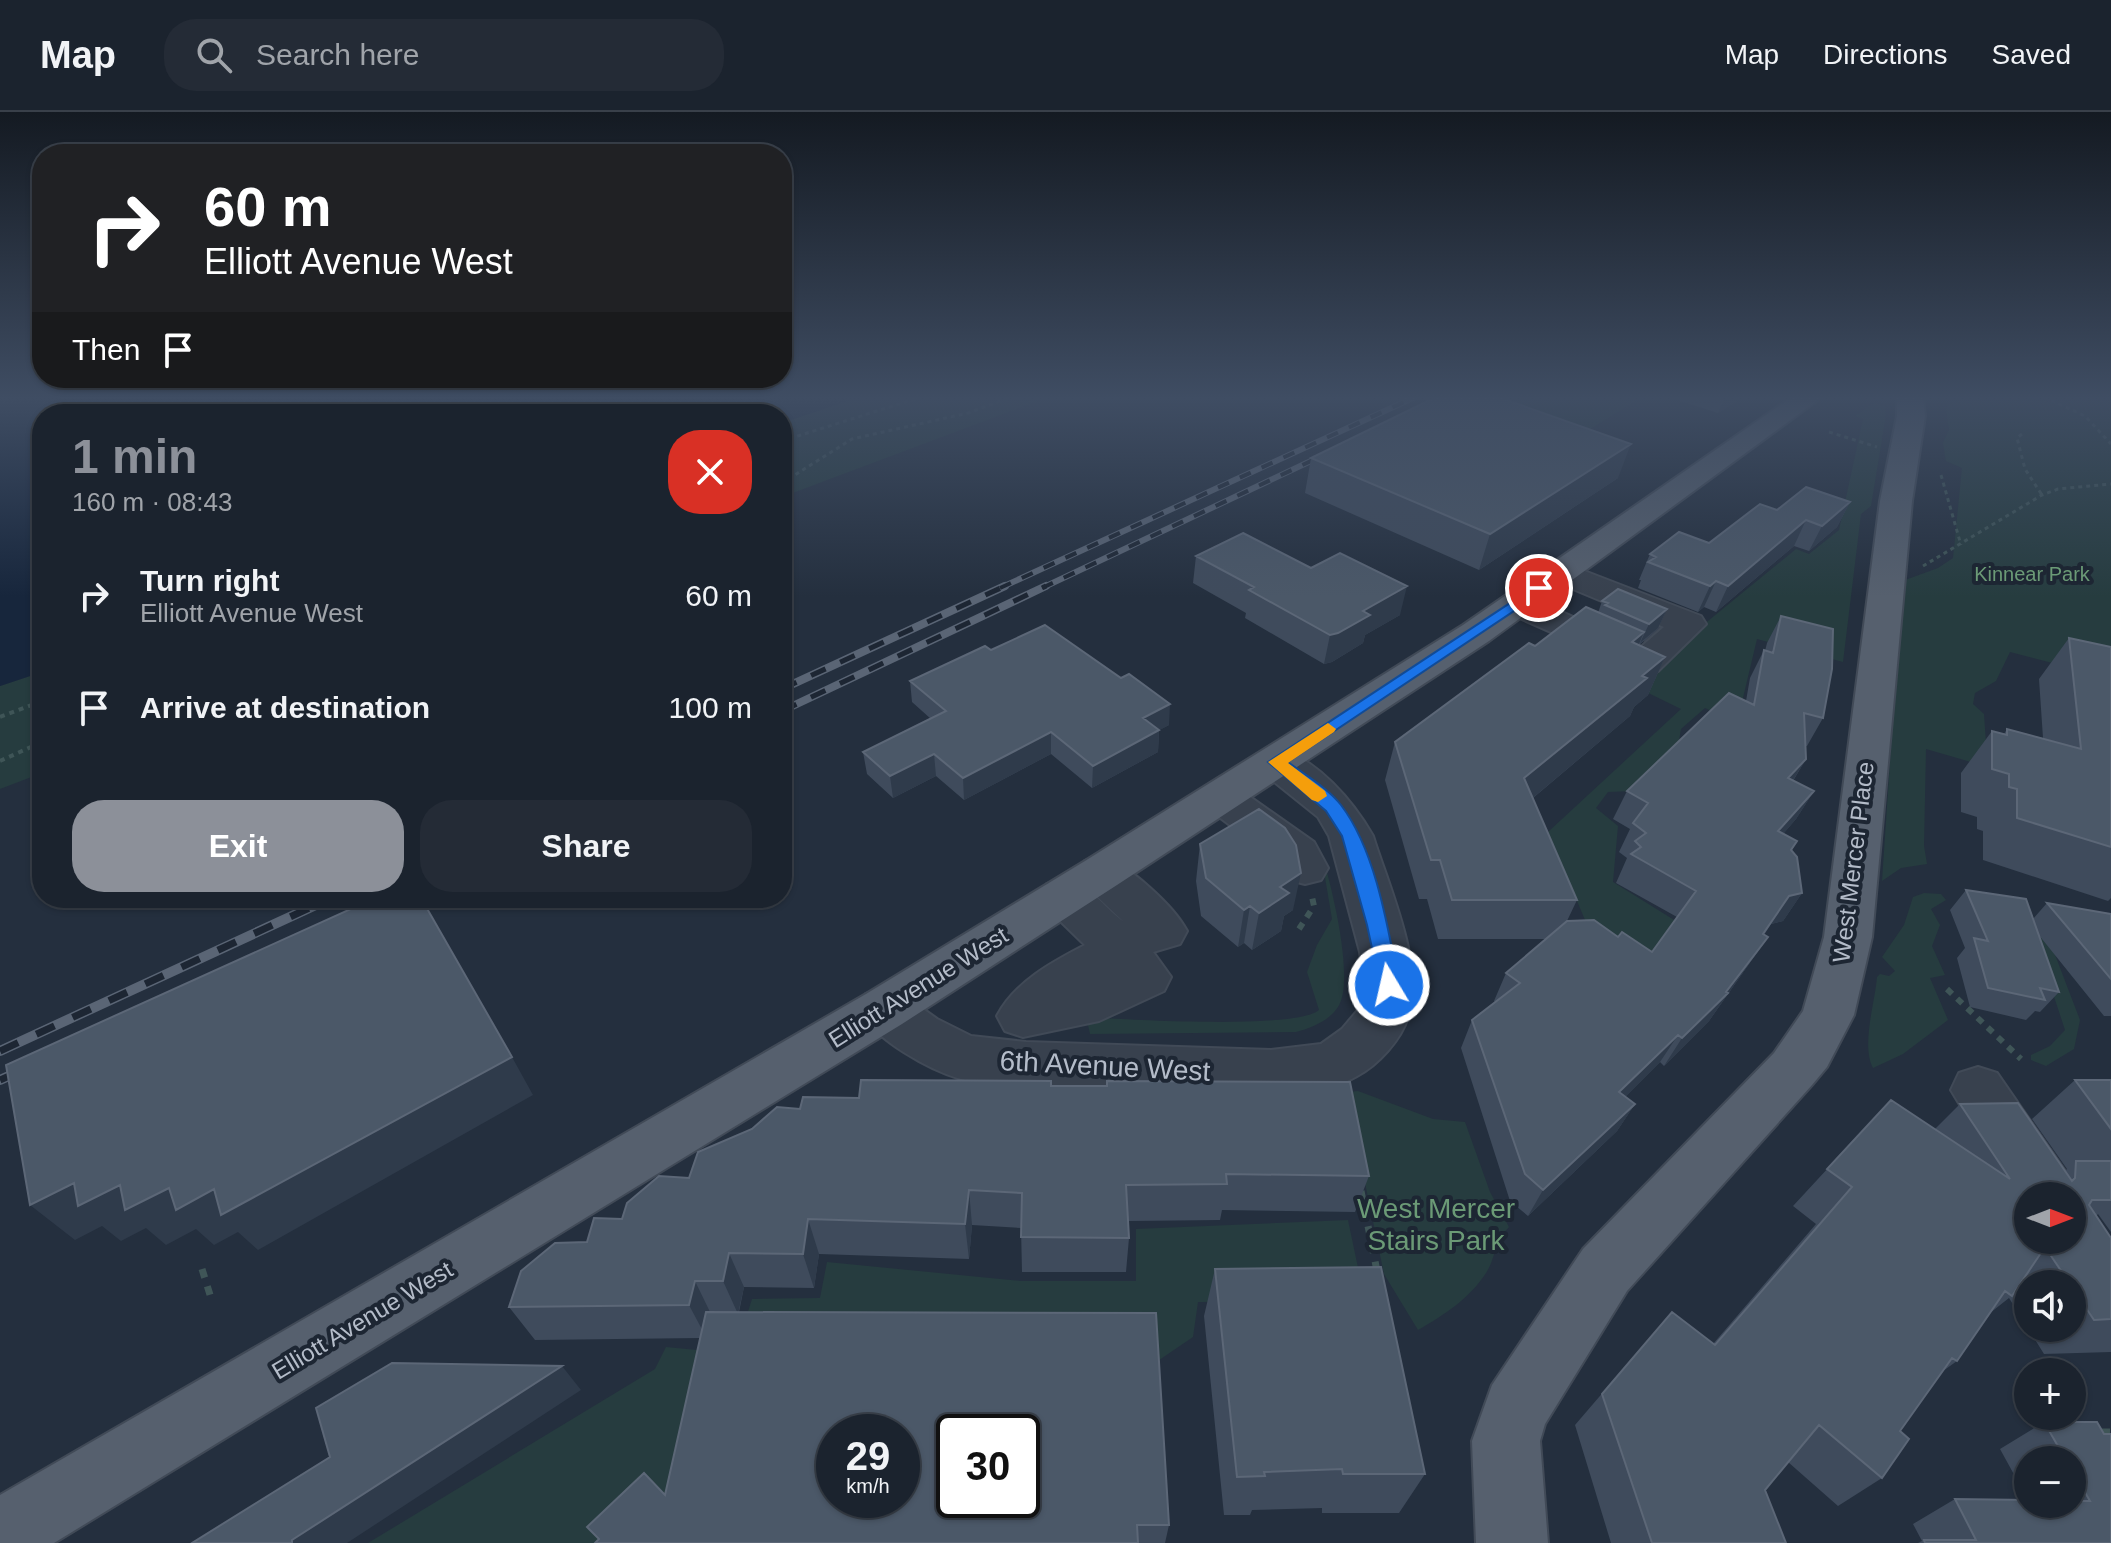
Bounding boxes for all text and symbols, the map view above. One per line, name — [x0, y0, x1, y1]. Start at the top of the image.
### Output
search box — [164, 19, 724, 91]
icon: search — [192, 33, 236, 77]
text: Map — [40, 34, 116, 76]
text: Search here — [256, 38, 419, 71]
text: Map — [1725, 39, 1779, 70]
text: Directions — [1823, 39, 1948, 70]
text: Saved — [1992, 39, 2071, 70]
text: 60 m — [204, 175, 332, 238]
icon: right — [72, 176, 176, 280]
text: Elliott Avenue West — [204, 241, 513, 282]
icon: arrive — [156, 328, 200, 372]
text: Then — [72, 333, 140, 366]
text: 1 min — [72, 430, 197, 483]
button: close — [668, 430, 752, 514]
text: 160 m · 08:43 — [72, 487, 232, 517]
pin — [1505, 554, 1573, 622]
park label: Kinnear Park — [1974, 563, 2091, 585]
text: Turn right — [140, 564, 279, 597]
icon: arrive — [1517, 566, 1561, 610]
icon: right — [72, 574, 116, 618]
text: 60 m — [685, 579, 752, 612]
text: Elliott Avenue West — [140, 598, 363, 628]
icon: arrive — [72, 686, 116, 730]
text: Arrive at destination — [140, 691, 430, 724]
text: 100 m — [669, 691, 752, 724]
street label: West Mercer Place — [1827, 760, 1879, 964]
button: Exit — [72, 800, 404, 892]
button: Share — [420, 800, 752, 892]
street label: Elliott Avenue West — [824, 921, 1013, 1053]
position arrow — [1347, 943, 1431, 1027]
street label: 6th Avenue West — [999, 1045, 1211, 1087]
north arrow — [2014, 1182, 2086, 1254]
map controls — [2014, 1182, 2086, 1518]
park label: West Mercer Stairs Park — [1357, 1193, 1515, 1256]
street label: Elliott Avenue West — [267, 1255, 457, 1385]
button: sound — [2014, 1270, 2086, 1342]
button: + — [2014, 1358, 2086, 1430]
speed limit sign: 30 — [936, 1414, 1040, 1518]
text: 29 — [846, 1434, 890, 1478]
button: − — [2014, 1446, 2086, 1518]
text: km/h — [846, 1475, 890, 1497]

